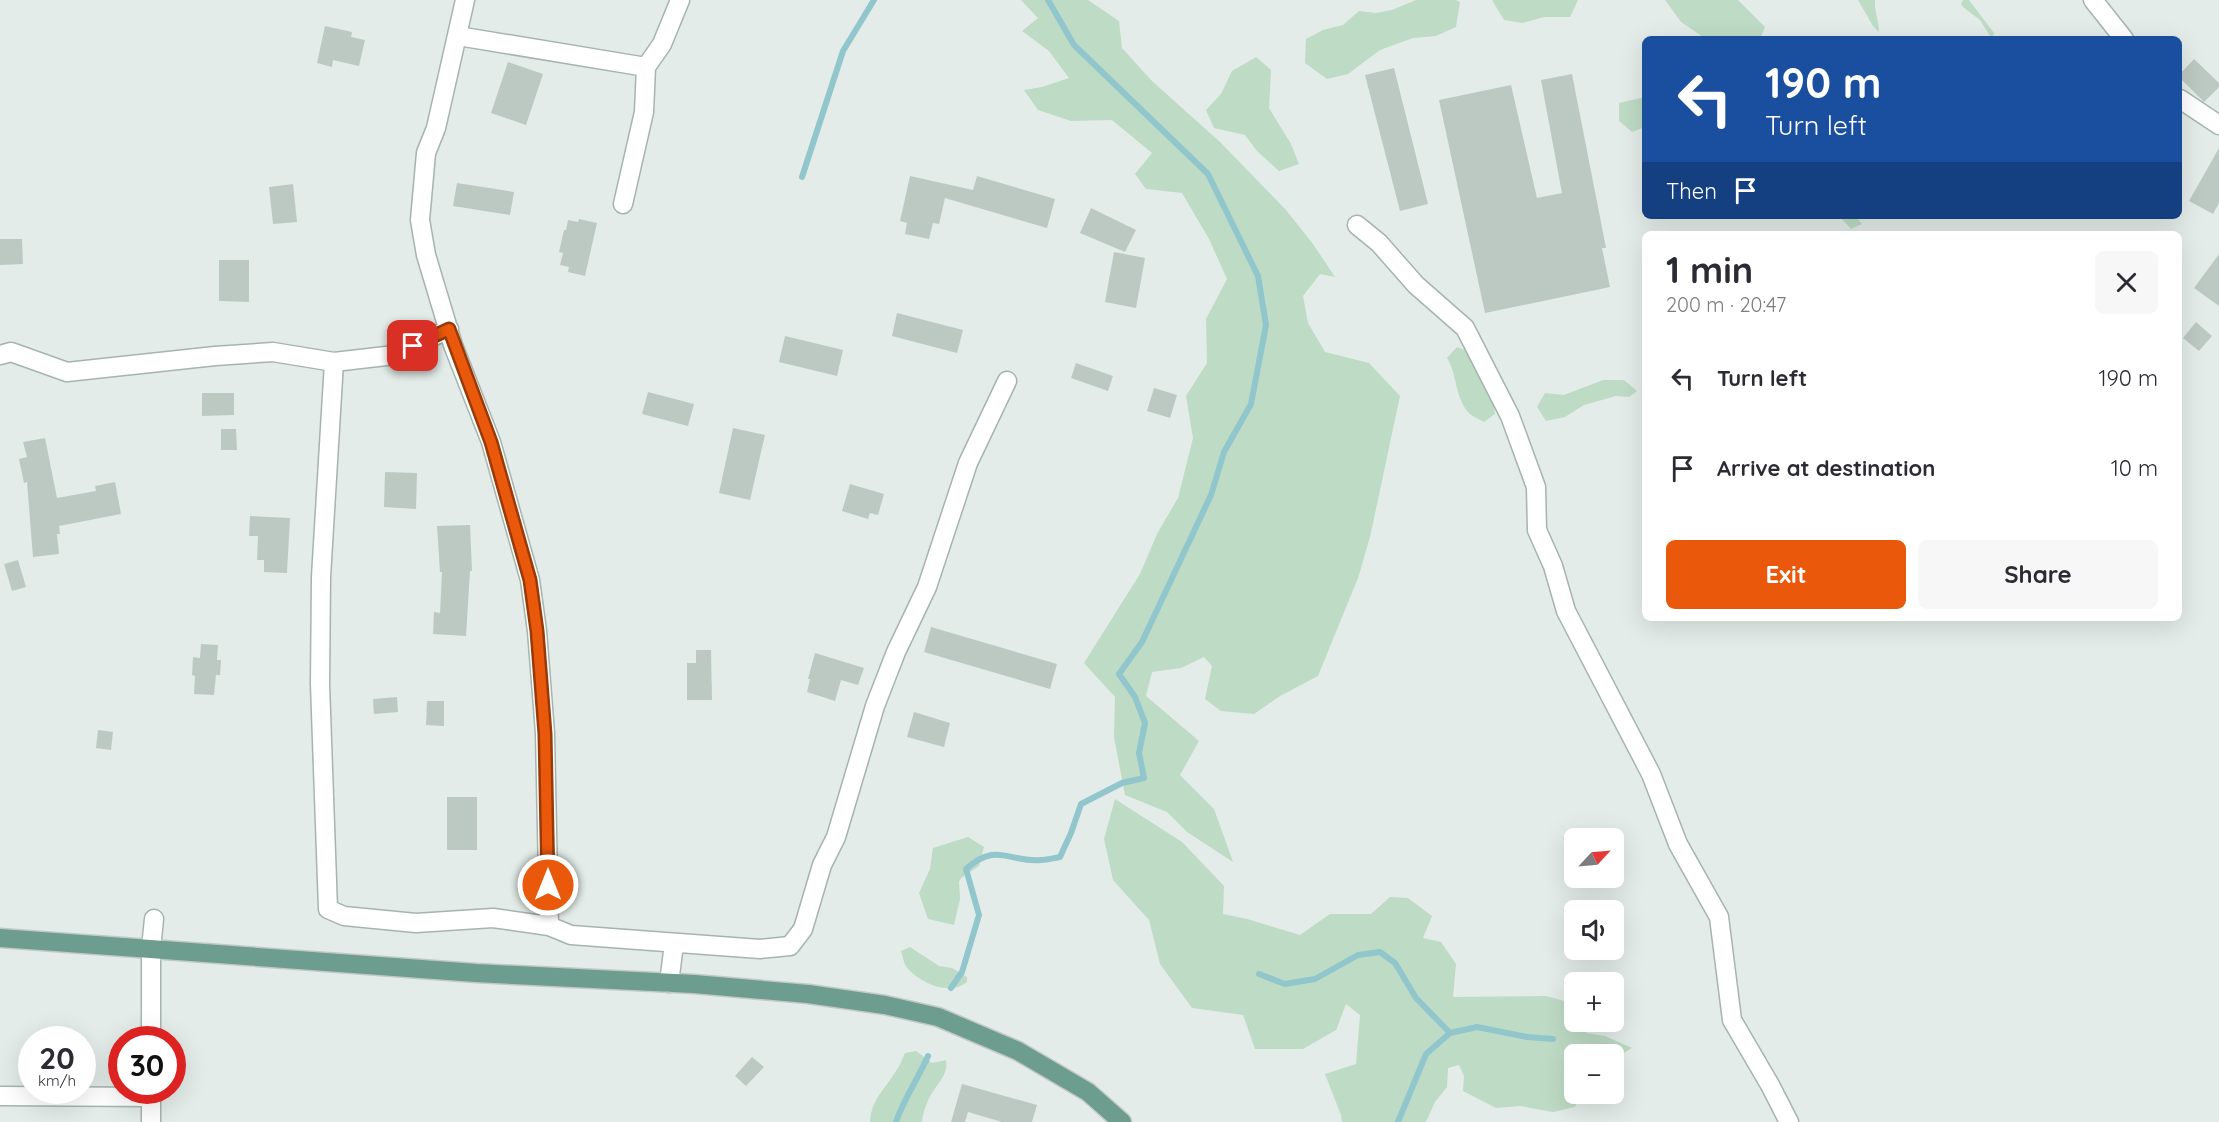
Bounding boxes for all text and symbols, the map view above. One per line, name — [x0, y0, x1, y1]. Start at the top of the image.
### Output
text: 190 m — [1765, 56, 1881, 109]
icon: left — [1666, 60, 1744, 138]
text: Turn left — [1765, 108, 1867, 142]
icon: arrive — [1729, 174, 1762, 207]
text: Then — [1666, 177, 1717, 205]
text: 1 min — [1666, 247, 1753, 292]
button: close — [2095, 251, 2158, 314]
text: 200 m · 20:47 — [1666, 292, 1786, 317]
pin — [387, 320, 438, 371]
icon: arrive — [396, 329, 429, 362]
icon: left — [1666, 362, 1699, 395]
text: Turn left — [1717, 364, 1807, 392]
text: 190 m — [2098, 364, 2158, 392]
icon: arrive — [1666, 452, 1699, 485]
text: Arrive at destination — [1717, 454, 1935, 482]
text: 10 m — [2111, 454, 2158, 482]
button: Exit — [1666, 540, 1906, 609]
button: Share — [1918, 540, 2158, 609]
north arrow — [1564, 828, 1624, 888]
map controls — [1564, 828, 1624, 1104]
position arrow — [516, 853, 580, 917]
button: sound — [1564, 900, 1624, 960]
button: + — [1564, 972, 1624, 1032]
speed limit sign: 30 — [108, 1026, 186, 1104]
text: 20 — [39, 1039, 75, 1077]
button: − — [1564, 1044, 1624, 1104]
text: km/h — [38, 1071, 76, 1090]

